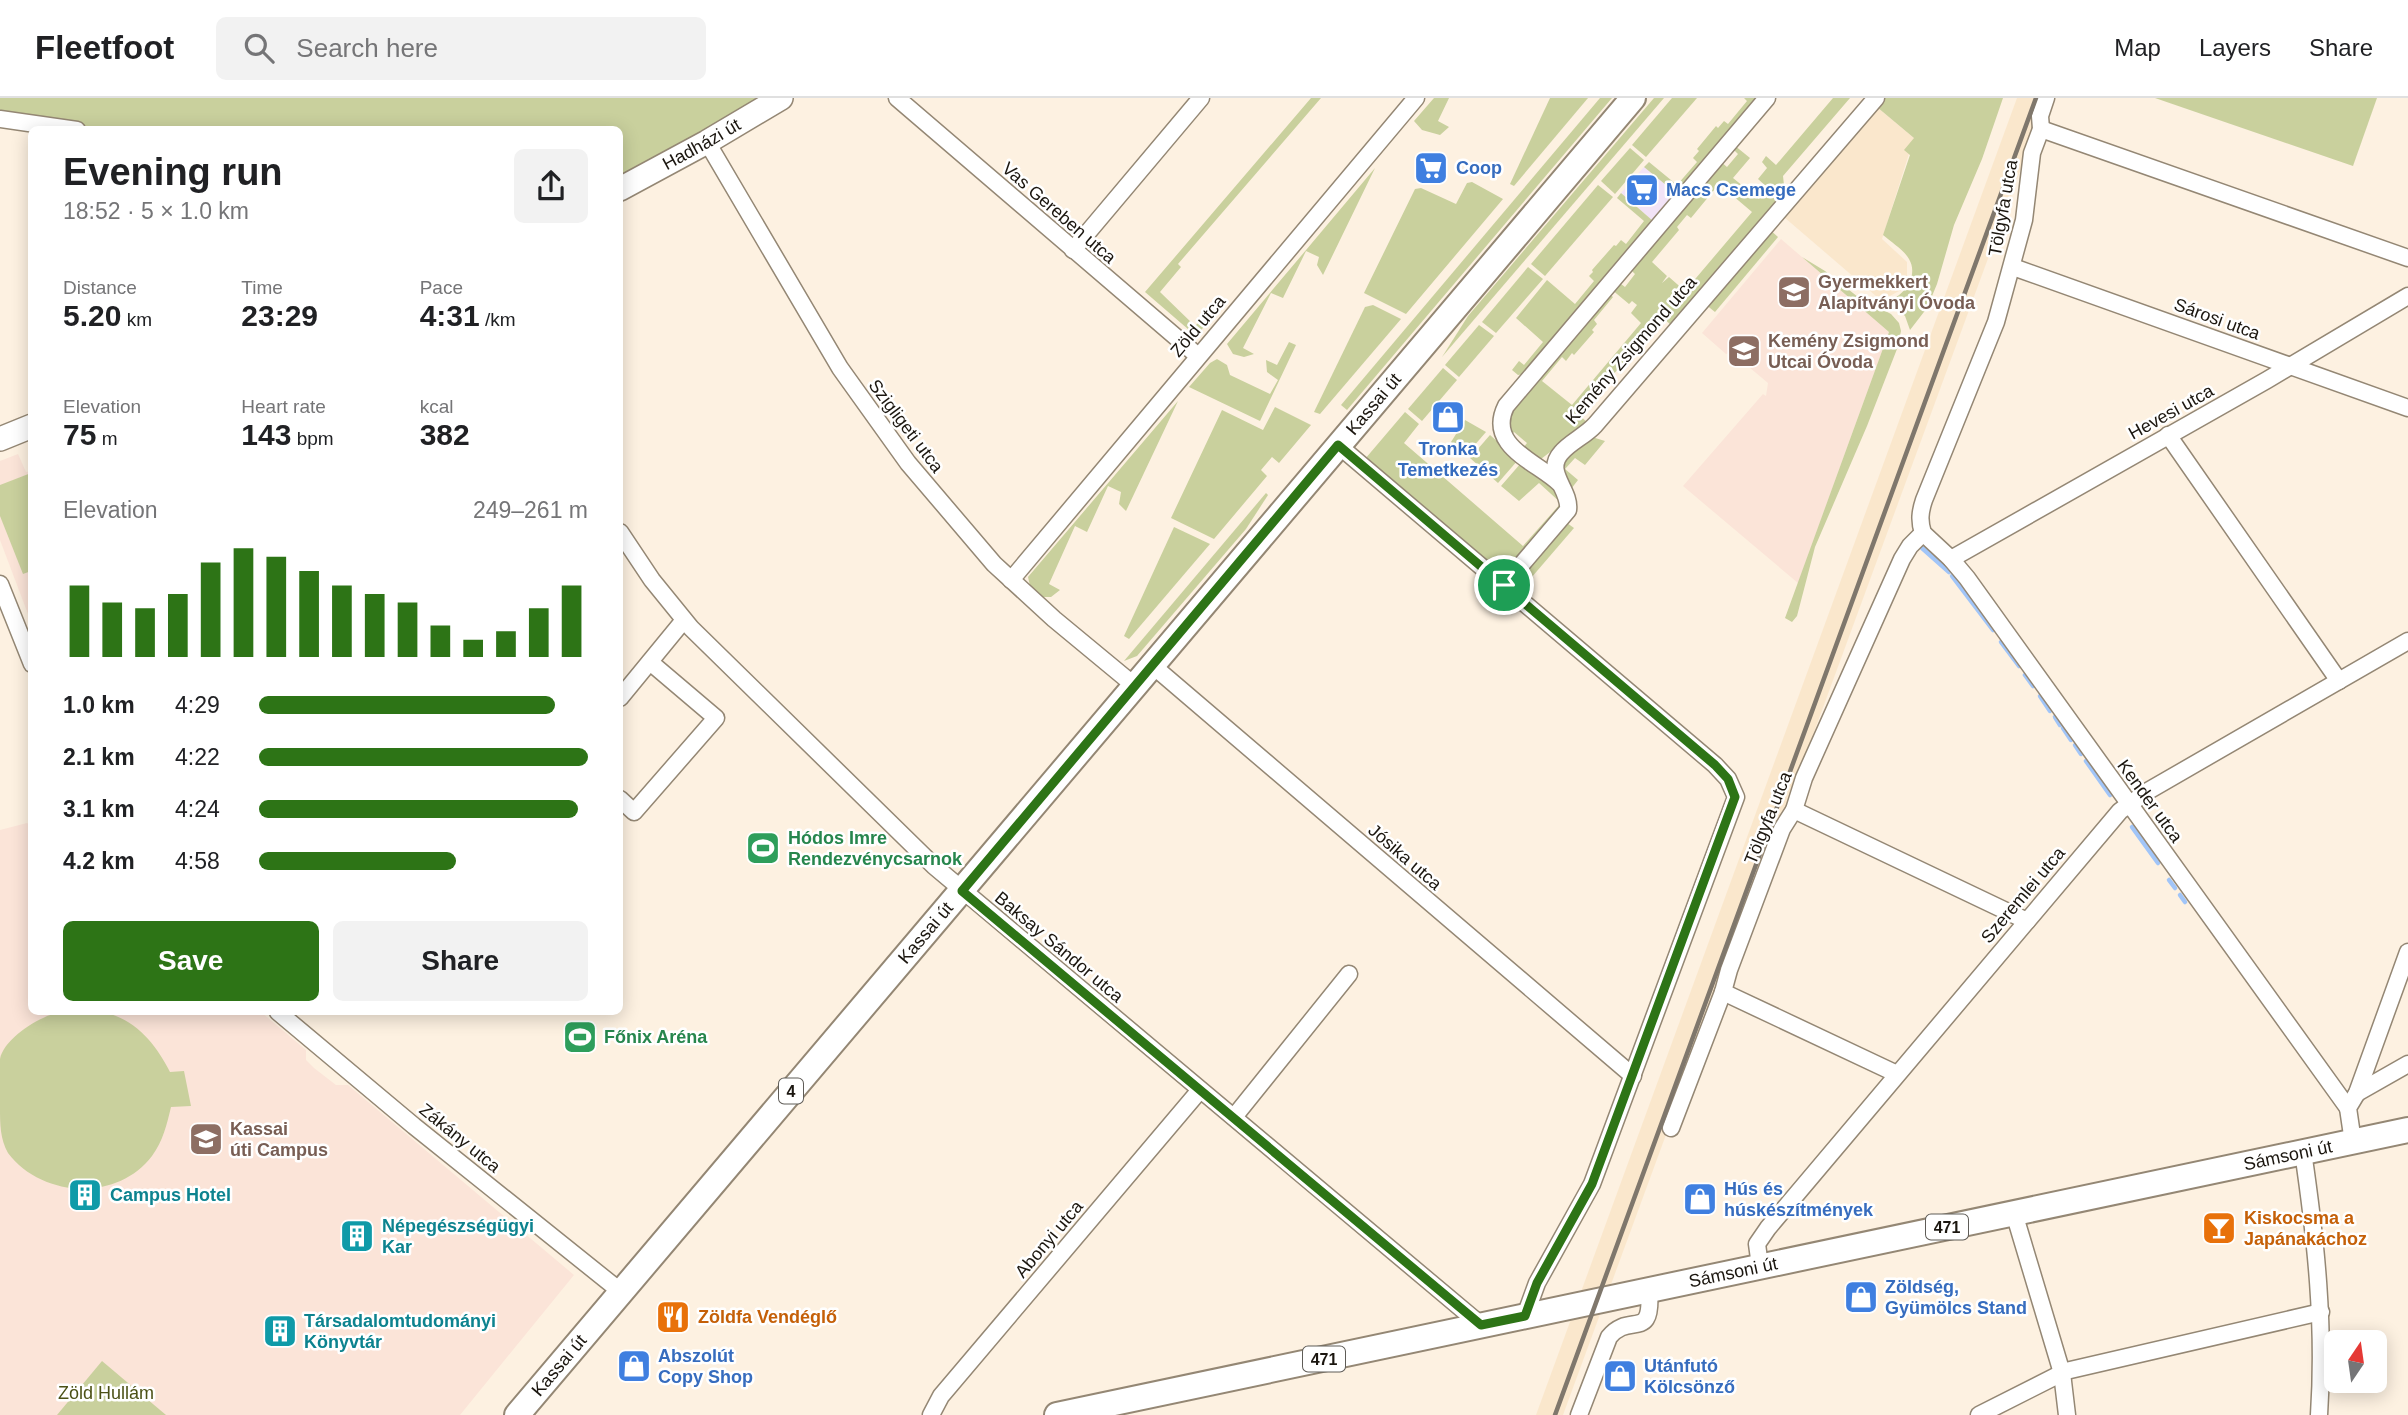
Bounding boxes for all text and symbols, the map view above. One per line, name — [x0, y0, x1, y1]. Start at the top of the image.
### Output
search box — [216, 17, 706, 80]
text: Fleetfoot — [35, 29, 174, 66]
icon: search — [240, 29, 278, 67]
text: Search here — [296, 33, 438, 63]
text: Map — [2114, 34, 2161, 61]
text: Layers — [2199, 34, 2271, 61]
text: Share — [2309, 34, 2373, 61]
street label: Hadházi út — [659, 114, 744, 174]
button: share — [514, 149, 588, 223]
supermarket icon: Coop — [1412, 149, 1450, 187]
text: Evening run — [63, 151, 283, 193]
street label: Tölgyfa utca — [1985, 157, 2022, 258]
street label: Vas Gereben utca — [998, 158, 1121, 268]
place label: Coop — [1456, 158, 1502, 178]
supermarket icon: Macs Csemege — [1623, 171, 1661, 209]
place label: Macs Csemege — [1666, 180, 1796, 200]
text: 18:52 · 5 × 1.0 km — [63, 198, 249, 224]
street label: Kemény Zsigmond utca — [1561, 271, 1701, 428]
place label: Gyermekkert Alapítványi Óvoda — [1818, 272, 1976, 313]
school or university icon: Gyermekkert Alapítványi Óvoda — [1775, 273, 1813, 311]
text: Distance — [63, 277, 137, 298]
text: Time — [241, 277, 283, 298]
text: Pace — [420, 277, 463, 298]
street label: Zöld utca — [1167, 290, 1230, 361]
street label: Sárosi utca — [2171, 294, 2264, 344]
text: 5.20 — [63, 299, 121, 332]
text: 23:29 — [241, 299, 318, 332]
text: 4:31 — [420, 299, 480, 332]
text: km — [121, 309, 152, 330]
text: /km — [480, 309, 516, 330]
place label: Kemény Zsigmond Utcai Óvoda — [1768, 331, 1929, 372]
school or university icon: Kemény Zsigmond Utcai Óvoda — [1725, 332, 1763, 370]
street label: Kassai út — [1342, 369, 1405, 439]
street label: Szigligeti utca — [865, 376, 948, 477]
street label: Hevesi utca — [2125, 380, 2218, 444]
text: Elevation — [63, 396, 141, 417]
text: Heart rate — [241, 396, 326, 417]
text: kcal — [420, 396, 453, 417]
shop icon: Tronka Temetkezés — [1429, 398, 1467, 436]
text: 75 — [63, 418, 96, 451]
text: 143 — [241, 418, 291, 451]
text: 382 — [420, 418, 470, 451]
text: m — [96, 428, 117, 449]
text: bpm — [291, 428, 334, 449]
place label: Tronka Temetkezés — [1398, 439, 1498, 480]
text: Elevation — [63, 497, 158, 523]
text: 249–261 m — [473, 497, 588, 523]
pin — [1474, 555, 1534, 615]
icon: arrive — [1485, 566, 1523, 604]
text: 1.0 km — [63, 692, 135, 718]
text: 4:29 — [175, 692, 220, 718]
text: 2.1 km — [63, 744, 135, 770]
text: 4:22 — [175, 744, 220, 770]
street label: Kender utca — [2113, 756, 2187, 847]
street label: Tölgyfa utca — [1740, 768, 1796, 867]
text: 3.1 km — [63, 796, 135, 822]
text: 4:24 — [175, 796, 220, 822]
street label: Jósika utca — [1364, 820, 1446, 895]
place label: Hódos Imre Rendezvénycsarnok — [788, 828, 963, 869]
sports icon: Hódos Imre Rendezvénycsarnok — [744, 829, 782, 867]
street label: Szeremlei utca — [1977, 842, 2070, 947]
text: 4.2 km — [63, 848, 135, 874]
text: 4:58 — [175, 848, 220, 874]
street label: Baksay Sándor utca — [991, 888, 1128, 1007]
street label: Kassai út — [894, 898, 957, 968]
button: Save — [63, 921, 319, 1001]
button: Share — [333, 921, 588, 1001]
sports icon: Főnix Aréna — [561, 1018, 599, 1056]
place label: Főnix Aréna — [604, 1027, 708, 1047]
road number: 4 — [779, 1079, 803, 1104]
street label: Zákány utca — [416, 1099, 505, 1177]
place label: Kassai úti Campus — [230, 1119, 328, 1160]
school or university icon: Kassai úti Campus — [187, 1120, 225, 1158]
street label: Sámsoni út — [2242, 1136, 2334, 1174]
building icon: Campus Hotel — [66, 1176, 104, 1214]
place label: Hús és húskészítmények — [1724, 1179, 1874, 1220]
shop icon: Hús és húskészítmények — [1681, 1180, 1719, 1218]
place label: Campus Hotel — [110, 1185, 231, 1205]
street label: Abonyi utca — [1011, 1196, 1088, 1281]
place label: Kiskocsma a Japánakáchoz — [2244, 1208, 2367, 1249]
bar icon: Kiskocsma a Japánakáchoz — [2200, 1209, 2238, 1247]
road number: 471 — [1926, 1214, 1968, 1240]
place label: Népegészségügyi Kar — [382, 1216, 534, 1257]
building icon: Népegészségügyi Kar — [338, 1217, 376, 1255]
street label: Sámsoni út — [1687, 1253, 1779, 1291]
place label: Zöldség, Gyümölcs Stand — [1885, 1277, 2027, 1318]
shop icon: Zöldség, Gyümölcs Stand — [1842, 1278, 1880, 1316]
restaurant icon: Zöldfa Vendéglő — [654, 1298, 692, 1336]
place label: Zöldfa Vendéglő — [698, 1307, 837, 1327]
place label: Társadalomtudományi Könyvtár — [304, 1311, 496, 1352]
building icon: Társadalomtudományi Könyvtár — [261, 1312, 299, 1350]
north arrow — [2324, 1330, 2387, 1393]
map controls — [2324, 1330, 2387, 1393]
street label: Kassai út — [527, 1331, 591, 1400]
place label: Abszolút Copy Shop — [658, 1346, 753, 1387]
road number: 471 — [1303, 1346, 1345, 1372]
shop icon: Abszolút Copy Shop — [615, 1347, 653, 1385]
place label: Utánfutó Kölcsönző — [1644, 1356, 1735, 1397]
shop icon: Utánfutó Kölcsönző — [1601, 1357, 1639, 1395]
park label: Zöld Hullám — [58, 1383, 154, 1403]

